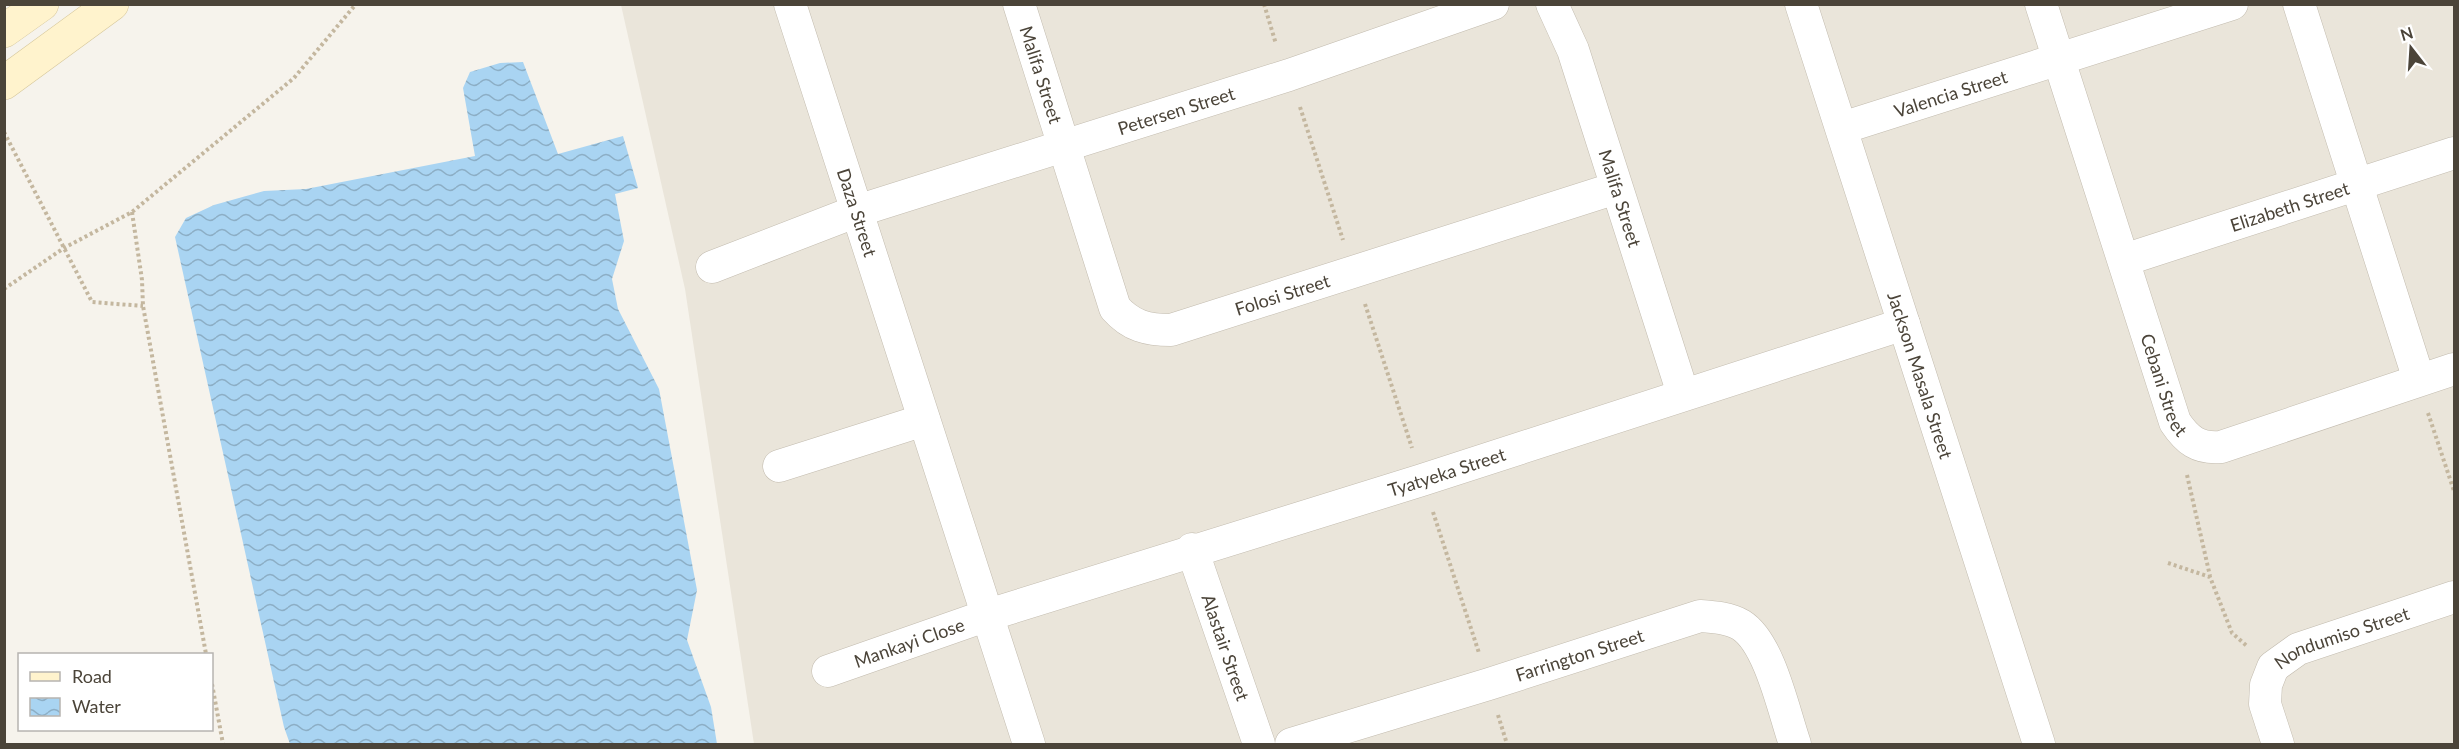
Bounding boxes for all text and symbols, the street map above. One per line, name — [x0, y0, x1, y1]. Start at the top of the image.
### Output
north arrow — [2381, 18, 2441, 78]
text: N — [2398, 22, 2415, 44]
street label: Malifa Street — [1016, 23, 1067, 127]
street label: Valencia Street — [1891, 65, 2011, 122]
street label: Petersen Street — [1115, 82, 1238, 139]
street label: Malifa Street — [1594, 146, 1646, 250]
street label: Daza Street — [833, 165, 882, 260]
street label: Elizabeth Street — [2227, 177, 2352, 236]
street label: Folosi Street — [1232, 269, 1333, 320]
street label: Jackson Masala Street — [1883, 289, 1958, 462]
street label: Cebani Street — [2136, 331, 2193, 441]
street label: Tyatyeka Street — [1385, 443, 1509, 501]
street label: Alastair Street — [1197, 591, 1254, 704]
street label: Nondumiso Street — [2270, 602, 2412, 674]
street label: Mankayi Close — [851, 613, 967, 672]
street label: Farrington Street — [1513, 624, 1647, 686]
legend — [18, 653, 213, 731]
text: Road — [72, 665, 112, 687]
text: Water — [72, 695, 121, 717]

